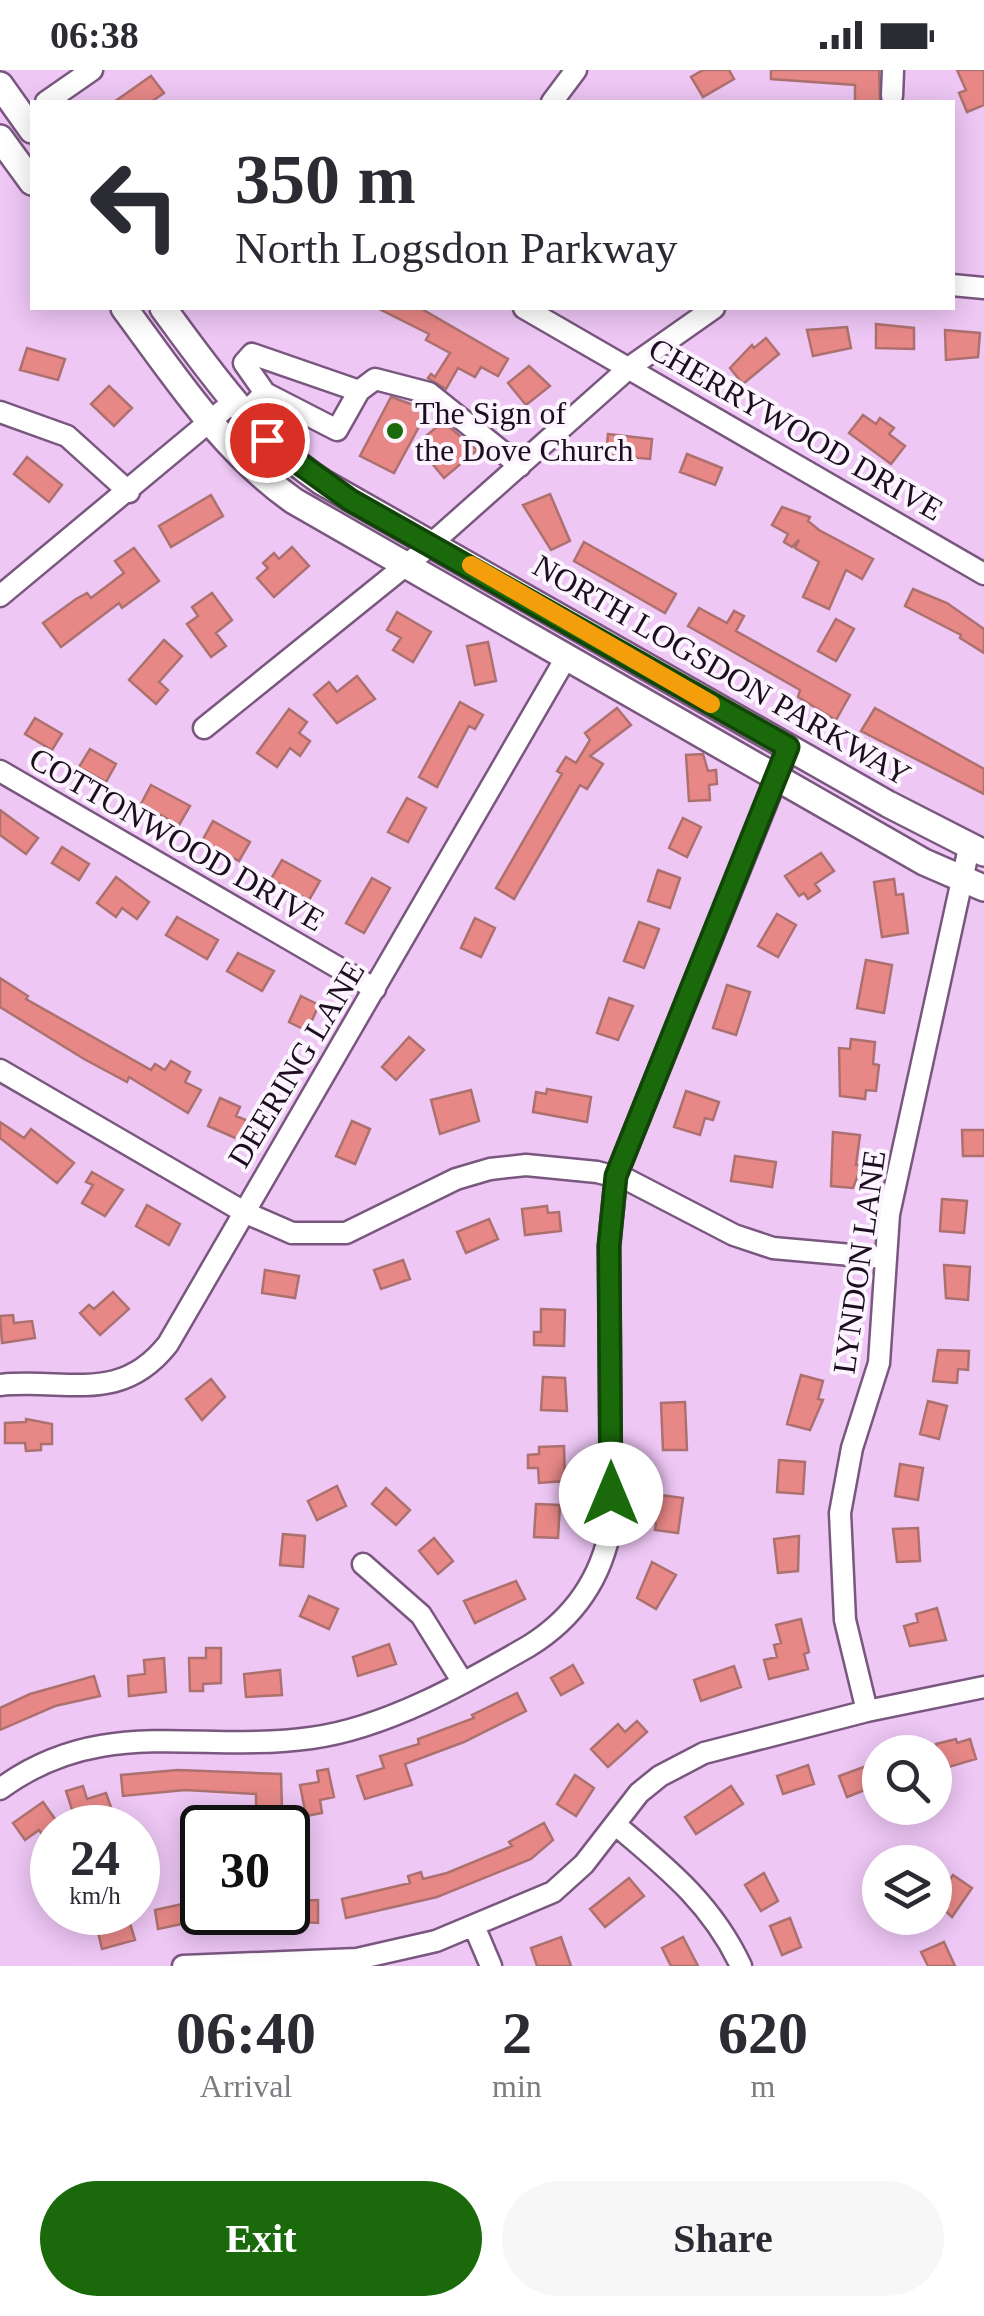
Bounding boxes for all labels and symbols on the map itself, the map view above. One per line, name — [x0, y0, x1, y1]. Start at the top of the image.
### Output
street label: CHERRYWOOD DRIVE — [643, 330, 949, 528]
place label: The Sign of the Dove Church — [415, 395, 634, 468]
pin — [225, 398, 310, 483]
marker: The Sign of the Dove Church — [384, 420, 406, 442]
street label: NORTH LOGSDON PARKWAY — [527, 547, 917, 793]
street label: COTTONWOOD DRIVE — [23, 740, 331, 938]
street label: DEERING LANE — [220, 955, 372, 1173]
street label: LYNDON LANE — [826, 1148, 892, 1376]
position arrow — [559, 1442, 663, 1546]
speed limit sign: 30 — [180, 1805, 310, 1935]

